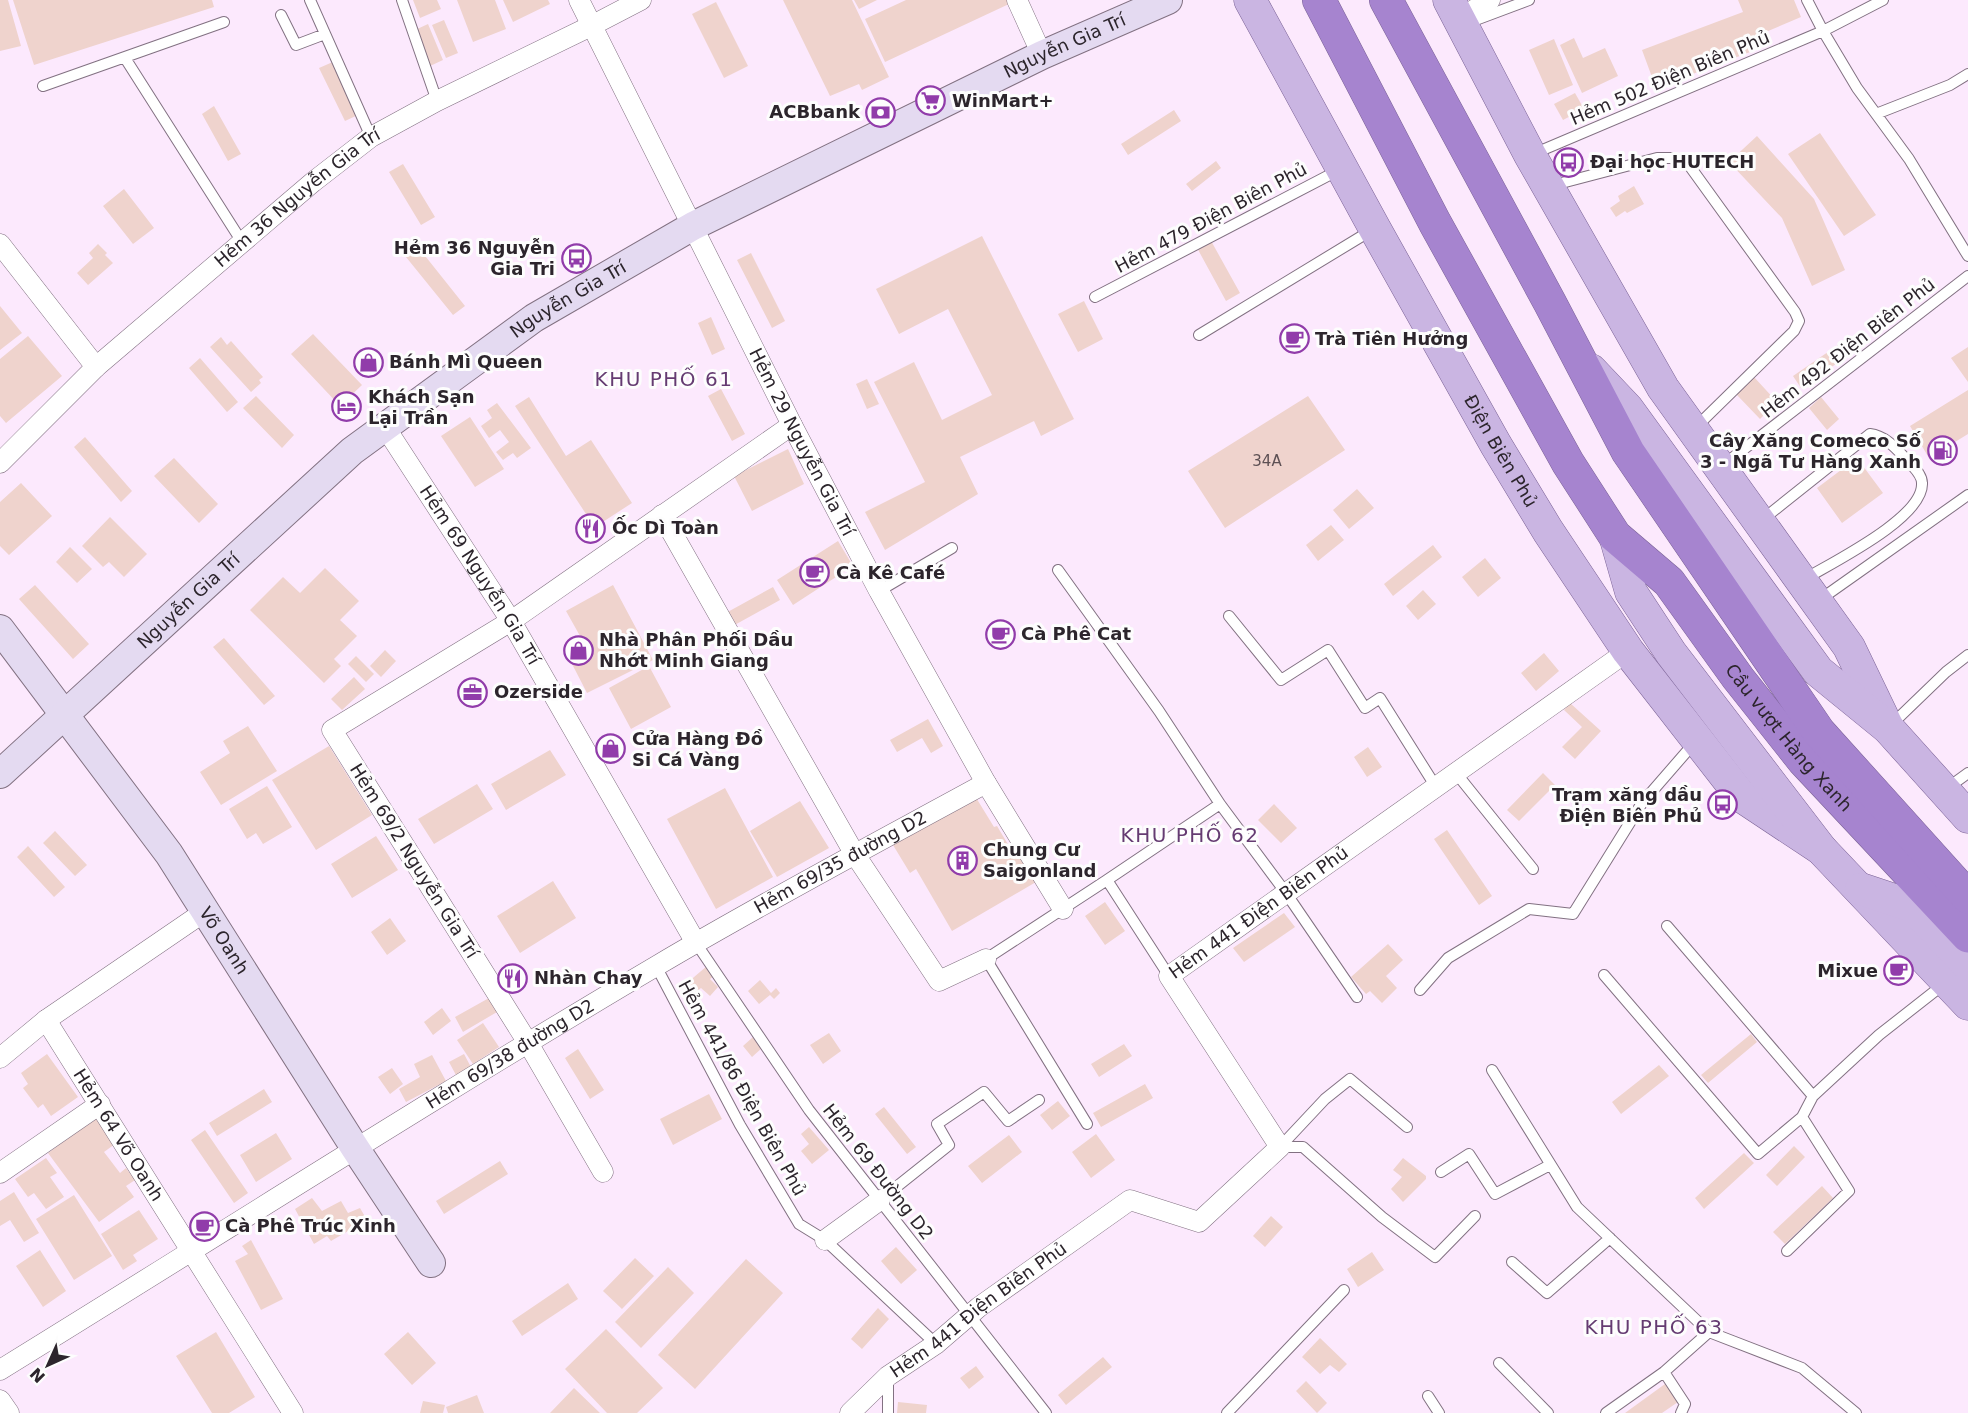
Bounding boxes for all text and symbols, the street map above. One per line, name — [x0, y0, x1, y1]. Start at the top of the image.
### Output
street label: Nguyễn Gia Trí — [1000, 8, 1130, 82]
street label: Hẻm 502 Điện Biên Phủ — [1567, 26, 1773, 129]
supermarket icon: WinMart+ — [915, 85, 947, 117]
place label: WinMart+ — [952, 90, 1053, 111]
bank icon: ACBbank — [865, 96, 897, 128]
place label: ACBbank — [769, 101, 861, 122]
street label: Hẻm 36 Nguyễn Gia Trí — [210, 123, 384, 271]
bus stop icon: Đại học HUTECH — [1553, 146, 1585, 178]
place label: Đại học HUTECH — [1590, 151, 1754, 172]
street label: Hẻm 479 Điện Biên Phủ — [1111, 158, 1310, 277]
place label: Hẻm 36 Nguyễn Gia Tri — [394, 237, 555, 279]
bus stop icon: Hẻm 36 Nguyễn Gia Tri — [560, 242, 592, 274]
street label: Nguyễn Gia Trí — [506, 256, 630, 342]
street label: Hẻm 492 Điện Biên Phủ — [1757, 273, 1939, 422]
cafe icon: Trà Tiên Hưởng — [1278, 323, 1310, 355]
place label: Trà Tiên Hưởng — [1315, 328, 1468, 349]
street label: Hẻm 29 Nguyễn Gia Trí — [745, 345, 860, 540]
shop icon: Bánh Mì Queen — [352, 346, 384, 378]
place label: Bánh Mì Queen — [389, 351, 542, 372]
district label: KHU PHỐ 61 — [595, 365, 733, 391]
place label: Khách Sạn Lại Trần — [368, 386, 475, 428]
hotel icon: Khách Sạn Lại Trần — [331, 391, 363, 423]
street label: Điện Biên Phủ — [1460, 391, 1542, 511]
place label: Cây Xăng Comeco Số 3 - Ngã Tư Hàng Xanh — [1700, 430, 1922, 472]
fuel station icon: Cây Xăng Comeco Số 3 - Ngã Tư Hàng Xanh — [1926, 435, 1958, 467]
house number: 34A — [1252, 452, 1282, 470]
street label: Hẻm 69 Nguyễn Gia Trí — [416, 481, 545, 669]
restaurant icon: Ốc Dì Toàn — [575, 512, 607, 544]
place label: Ốc Dì Toàn — [612, 515, 719, 538]
street label: Nguyễn Gia Trí — [133, 548, 245, 653]
cafe icon: Cà Kê Café — [799, 557, 831, 589]
place label: Cà Kê Café — [836, 562, 945, 583]
cafe icon: Cà Phê Cat — [984, 618, 1016, 650]
place label: Cà Phê Cat — [1021, 623, 1131, 644]
place label: Nhà Phân Phối Dầu Nhớt Minh Giang — [599, 629, 793, 671]
shop icon: Nhà Phân Phối Dầu Nhớt Minh Giang — [562, 634, 594, 666]
street label: Cầu vượt Hàng Xanh — [1721, 660, 1857, 815]
office icon: Ozerside — [457, 676, 489, 708]
place label: Ozerside — [494, 681, 583, 702]
place label: Cửa Hàng Đồ Si Cá Vàng — [632, 728, 763, 770]
shop icon: Cửa Hàng Đồ Si Cá Vàng — [595, 733, 627, 765]
street label: Hẻm 69/2 Nguyễn Gia Trí — [346, 760, 484, 963]
place label: Trạm xăng dầu Điện Biên Phủ — [1552, 784, 1702, 826]
bus stop icon: Trạm xăng dầu Điện Biên Phủ — [1707, 789, 1739, 821]
street label: Hẻm 69/35 đường D2 — [750, 806, 930, 918]
district label: KHU PHỐ 62 — [1121, 821, 1259, 847]
place label: Chung Cư Saigonland — [983, 839, 1096, 881]
street label: Hẻm 441 Điện Biên Phủ — [1165, 842, 1352, 983]
building icon: Chung Cư Saigonland — [946, 844, 978, 876]
street label: Võ Oanh — [195, 903, 253, 978]
cafe icon: Mixue — [1883, 955, 1915, 987]
place label: Mixue — [1817, 960, 1878, 981]
restaurant icon: Nhàn Chay — [497, 962, 529, 994]
place label: Nhàn Chay — [534, 967, 643, 988]
street label: Hẻm 441/86 Điện Biên Phủ — [674, 976, 811, 1199]
street label: Hẻm 69/38 đường D2 — [422, 994, 598, 1113]
street label: Hẻm 64 Võ Oanh — [69, 1065, 168, 1205]
street label: Hẻm 69 Đường D2 — [819, 1100, 938, 1244]
cafe icon: Cà Phê Trúc Xinh — [188, 1210, 220, 1242]
place label: Cà Phê Trúc Xinh — [225, 1215, 396, 1236]
street label: Hẻm 441 Điện Biên Phủ — [886, 1237, 1070, 1382]
district label: KHU PHỐ 63 — [1585, 1313, 1723, 1339]
north arrow — [18, 1335, 78, 1395]
text: N — [26, 1364, 49, 1387]

